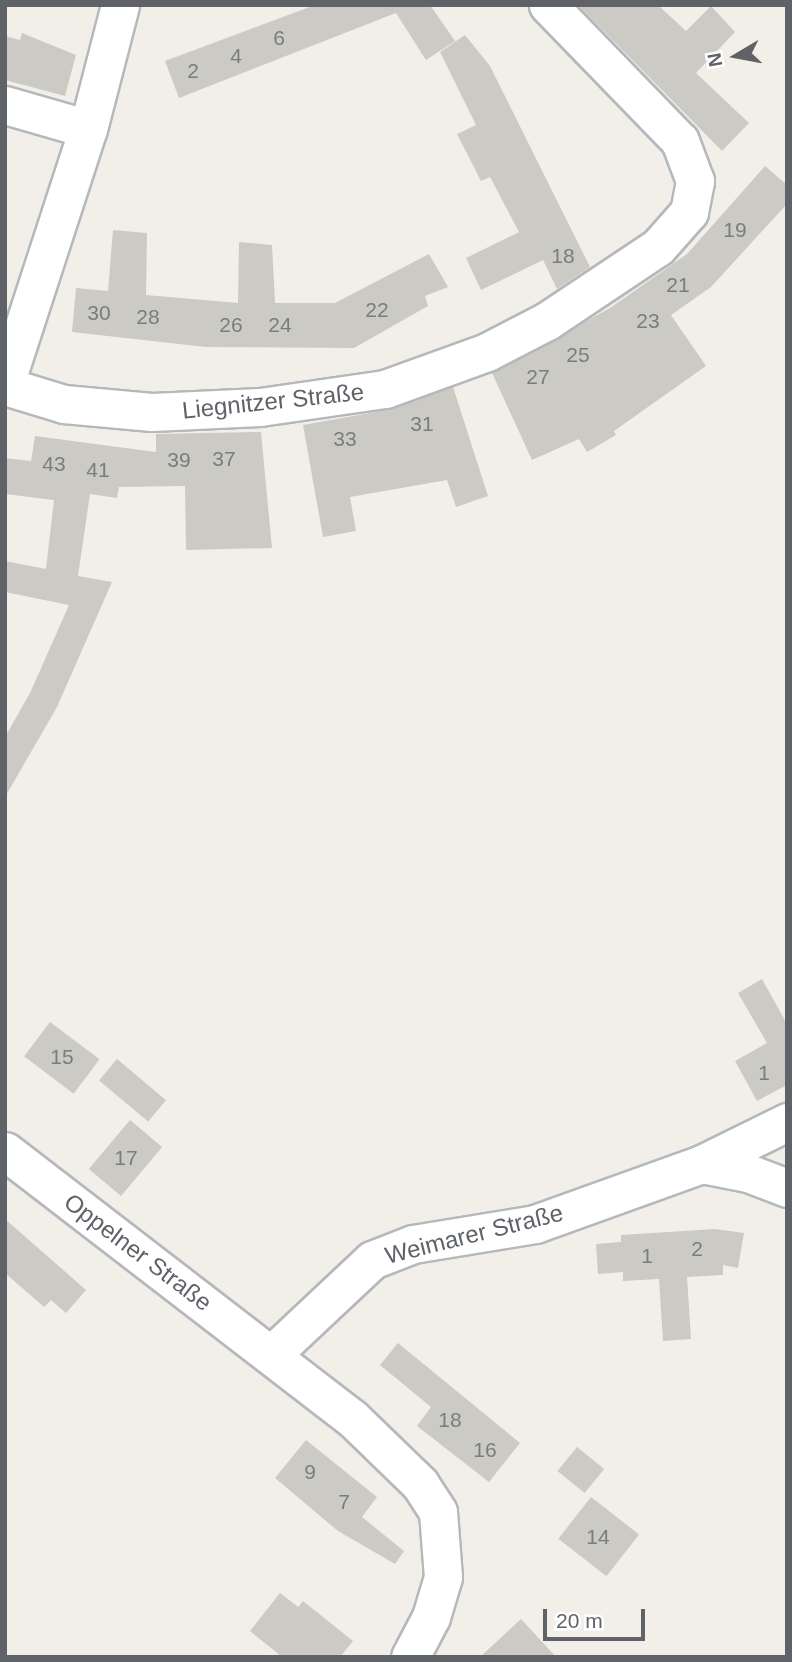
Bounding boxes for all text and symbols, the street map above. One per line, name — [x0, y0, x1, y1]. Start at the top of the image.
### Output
north arrow — [701, 21, 771, 91]
house number: 6 — [273, 25, 285, 51]
house number: 4 — [230, 43, 242, 69]
text: N — [703, 51, 726, 68]
house number: 2 — [187, 58, 199, 84]
house number: 19 — [723, 217, 747, 243]
house number: 18 — [551, 243, 575, 269]
house number: 21 — [666, 272, 690, 298]
house number: 22 — [365, 297, 389, 323]
house number: 30 — [87, 300, 111, 326]
house number: 28 — [136, 304, 160, 330]
house number: 23 — [636, 308, 660, 334]
house number: 26 — [219, 312, 243, 338]
house number: 24 — [268, 312, 292, 338]
house number: 25 — [566, 342, 590, 368]
house number: 27 — [526, 364, 550, 390]
street label: Liegnitzer Straße — [181, 377, 365, 425]
house number: 31 — [410, 411, 434, 437]
house number: 33 — [333, 426, 357, 452]
house number: 37 — [212, 446, 236, 472]
house number: 39 — [167, 447, 191, 473]
house number: 43 — [42, 451, 66, 477]
house number: 41 — [86, 457, 110, 483]
house number: 15 — [50, 1044, 74, 1070]
house number: 1 — [758, 1060, 770, 1086]
house number: 17 — [114, 1145, 138, 1171]
street label: Oppelner Straße — [58, 1187, 218, 1317]
street label: Weimarer Straße — [382, 1198, 566, 1270]
house number: 2 — [691, 1236, 703, 1262]
house number: 1 — [641, 1243, 653, 1269]
house number: 18 — [438, 1407, 462, 1433]
house number: 16 — [473, 1437, 497, 1463]
house number: 9 — [304, 1459, 316, 1485]
house number: 7 — [338, 1489, 350, 1515]
house number: 14 — [586, 1524, 610, 1550]
scale bar — [547, 1596, 648, 1640]
text: 20 m — [556, 1609, 603, 1632]

